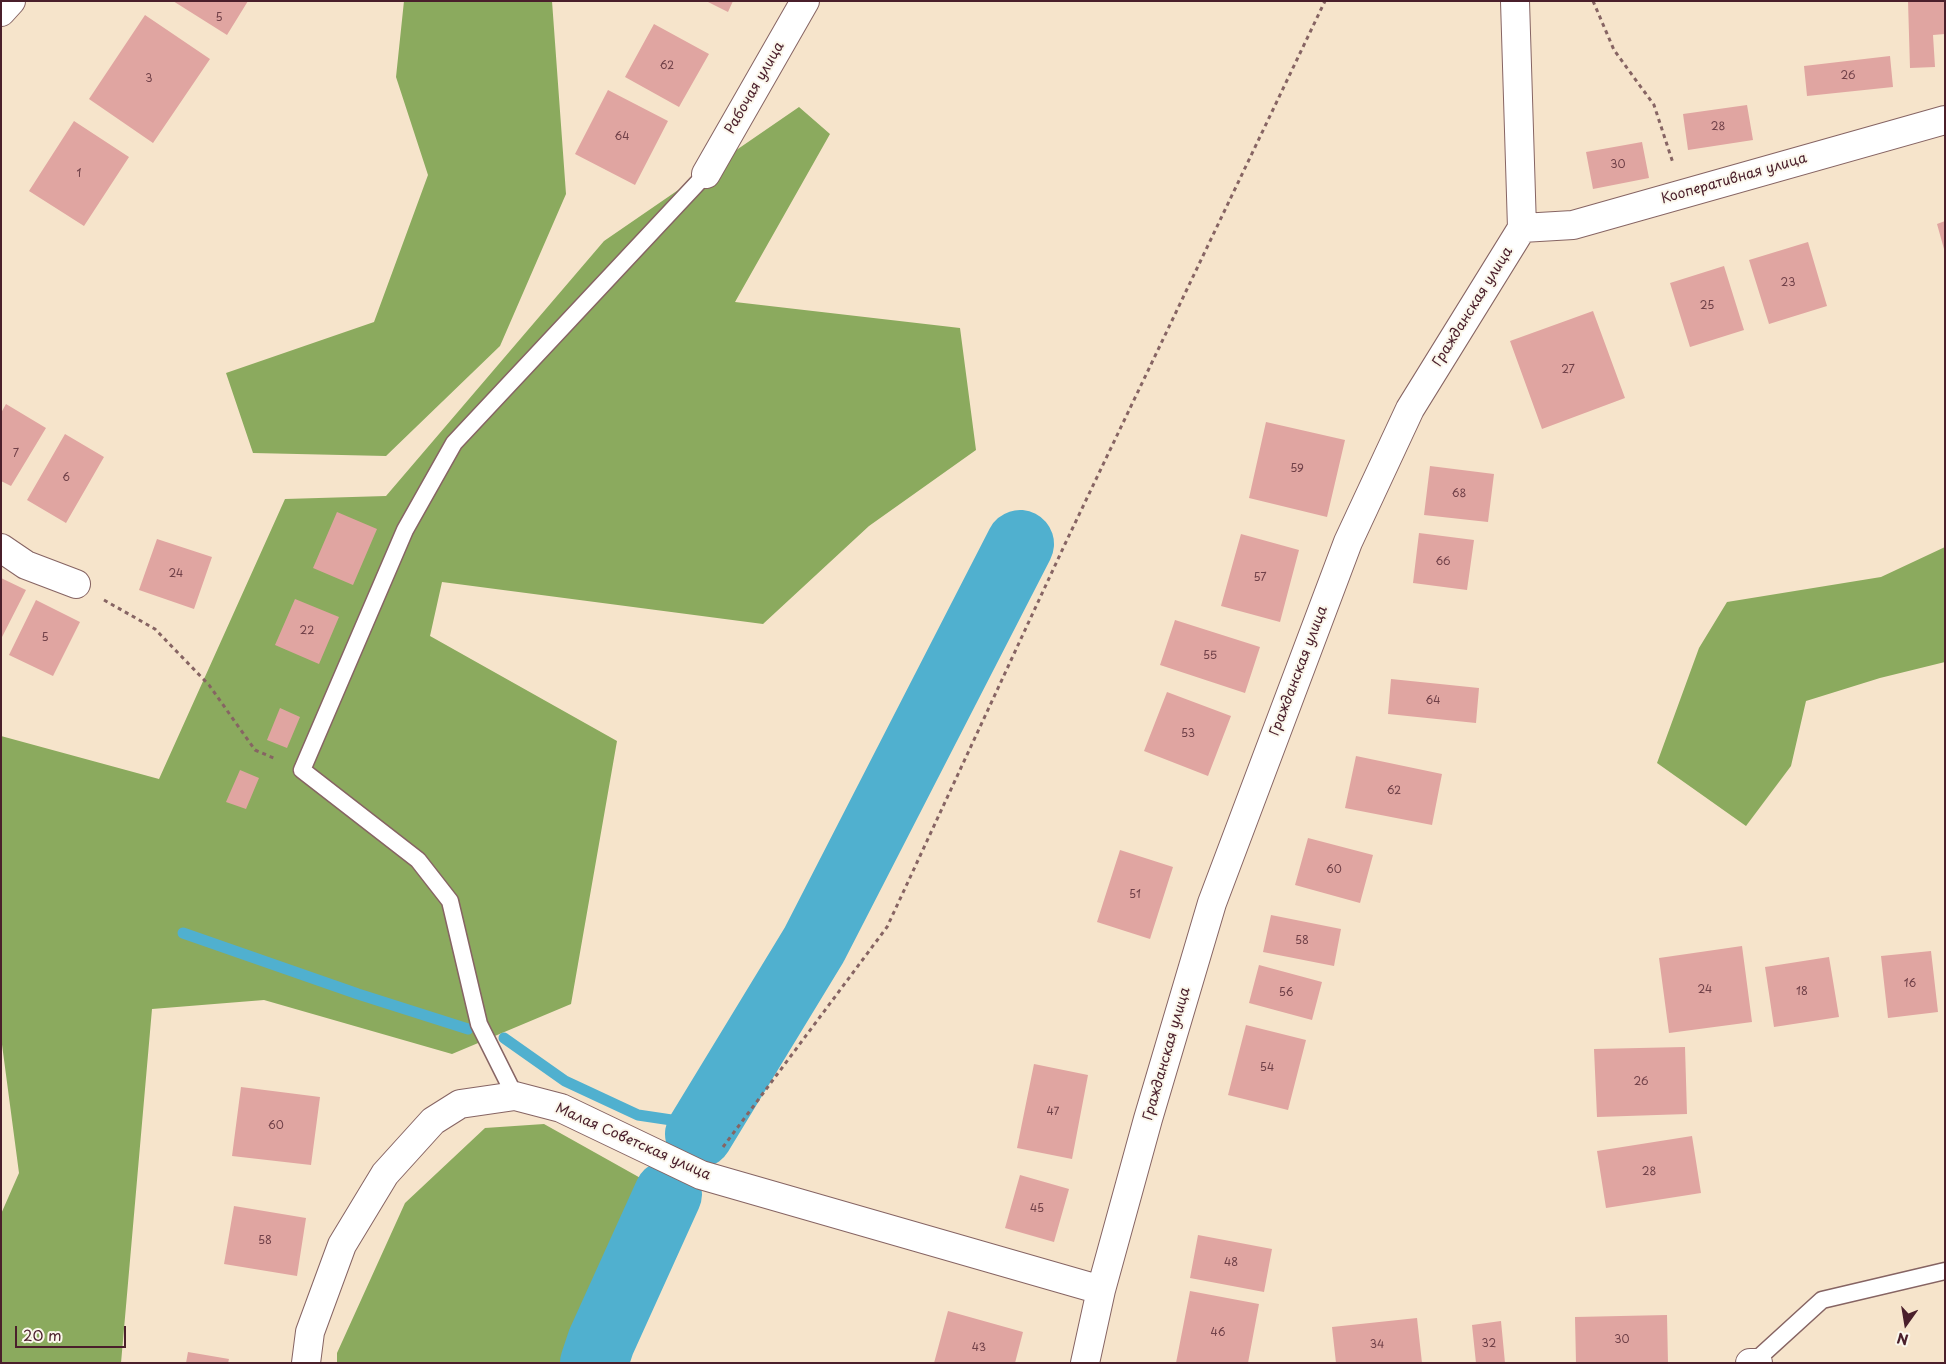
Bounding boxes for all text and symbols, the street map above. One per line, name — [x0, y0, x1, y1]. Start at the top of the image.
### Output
house number: 5 — [215, 11, 223, 25]
street label: Рабочая улица — [722, 39, 788, 137]
house number: 62 — [660, 59, 674, 73]
house number: 26 — [1840, 69, 1856, 83]
house number: 3 — [145, 72, 153, 86]
house number: 28 — [1711, 120, 1725, 134]
house number: 64 — [615, 130, 629, 144]
street label: Кооперативная улица — [1659, 150, 1809, 208]
house number: 30 — [1610, 158, 1626, 172]
house number: 1 — [77, 167, 81, 181]
street label: Гражданская улица — [1429, 244, 1517, 370]
house number: 23 — [1781, 276, 1795, 290]
house number: 25 — [1700, 299, 1714, 313]
house number: 27 — [1561, 363, 1575, 377]
house number: 7 — [13, 447, 19, 461]
house number: 59 — [1290, 462, 1304, 476]
house number: 6 — [62, 471, 70, 485]
house number: 68 — [1452, 487, 1466, 501]
house number: 66 — [1435, 555, 1451, 569]
house number: 24 — [169, 567, 183, 581]
house number: 57 — [1253, 571, 1267, 585]
street label: Гражданская улица — [1266, 604, 1332, 738]
house number: 22 — [300, 624, 314, 638]
house number: 5 — [41, 631, 49, 645]
house number: 55 — [1203, 649, 1217, 663]
house number: 64 — [1426, 694, 1440, 708]
house number: 53 — [1181, 727, 1195, 741]
house number: 62 — [1387, 784, 1401, 798]
house number: 60 — [1326, 863, 1342, 877]
house number: 51 — [1129, 888, 1141, 902]
house number: 58 — [1295, 934, 1309, 948]
house number: 16 — [1904, 977, 1916, 991]
house number: 24 — [1698, 983, 1712, 997]
street label: Гражданская улица — [1140, 985, 1194, 1123]
house number: 18 — [1796, 985, 1808, 999]
house number: 56 — [1279, 986, 1293, 1000]
house number: 54 — [1260, 1061, 1274, 1075]
house number: 26 — [1633, 1075, 1649, 1089]
street label: Малая Советская улица — [553, 1100, 713, 1184]
house number: 47 — [1047, 1105, 1059, 1119]
house number: 60 — [268, 1119, 284, 1133]
house number: 28 — [1642, 1165, 1656, 1179]
house number: 45 — [1030, 1202, 1044, 1216]
house number: 58 — [258, 1234, 272, 1248]
house number: 48 — [1224, 1256, 1238, 1270]
north arrow — [1881, 1299, 1931, 1349]
scale bar — [18, 1316, 129, 1348]
text: 20 m — [23, 1323, 62, 1346]
house number: 46 — [1211, 1326, 1225, 1340]
text: N — [1895, 1328, 1910, 1351]
house number: 30 — [1614, 1333, 1630, 1347]
house number: 32 — [1482, 1337, 1496, 1351]
house number: 34 — [1370, 1338, 1384, 1352]
house number: 43 — [972, 1341, 986, 1355]

